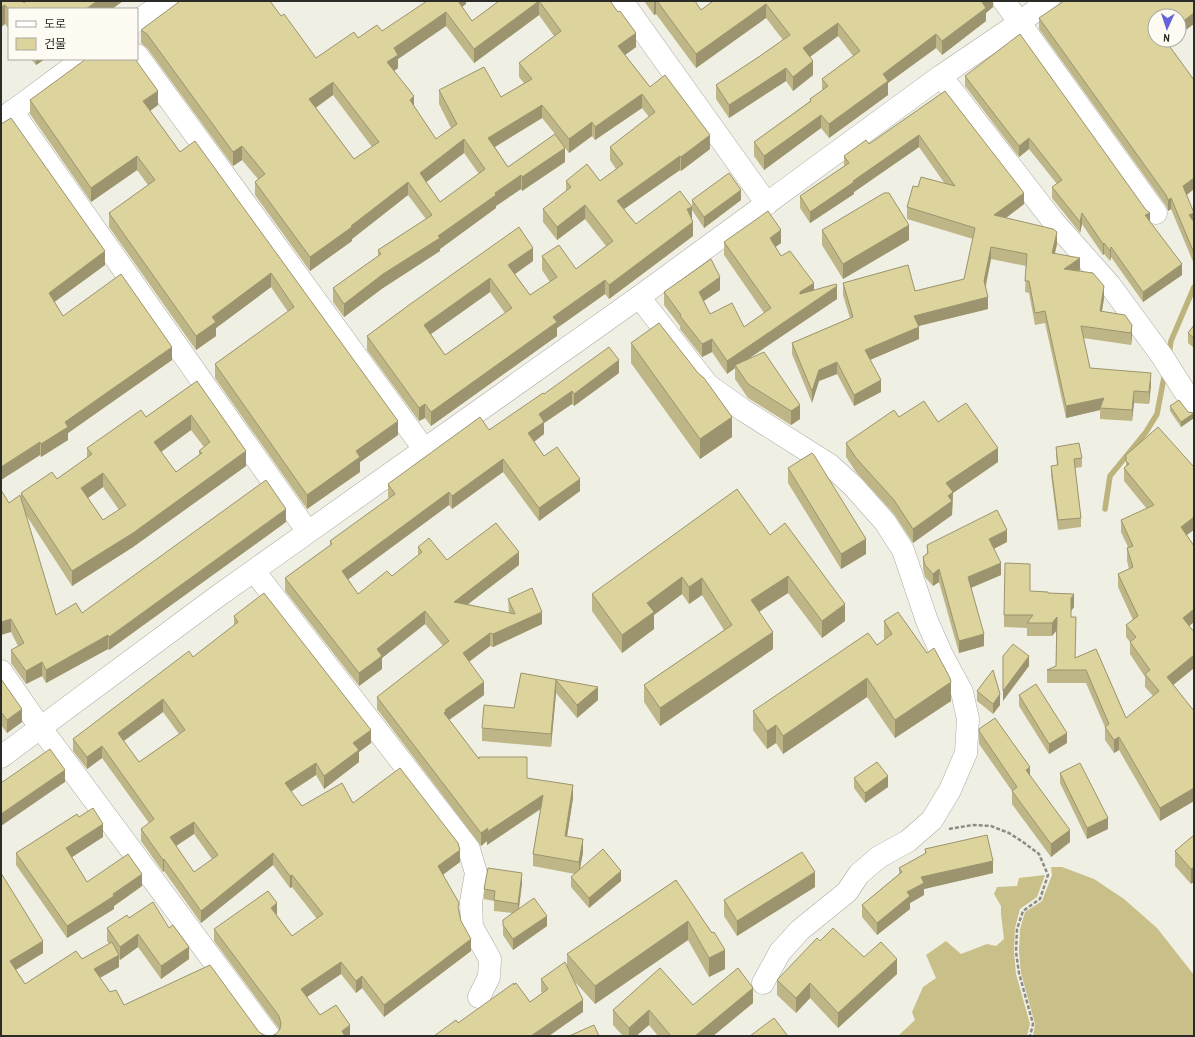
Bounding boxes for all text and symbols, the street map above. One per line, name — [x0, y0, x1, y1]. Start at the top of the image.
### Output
legend — [8, 8, 138, 60]
north arrow — [1147, 8, 1187, 48]
text: 도로 — [44, 16, 66, 32]
text: N — [1163, 31, 1170, 45]
text: 건물 — [44, 36, 66, 52]

